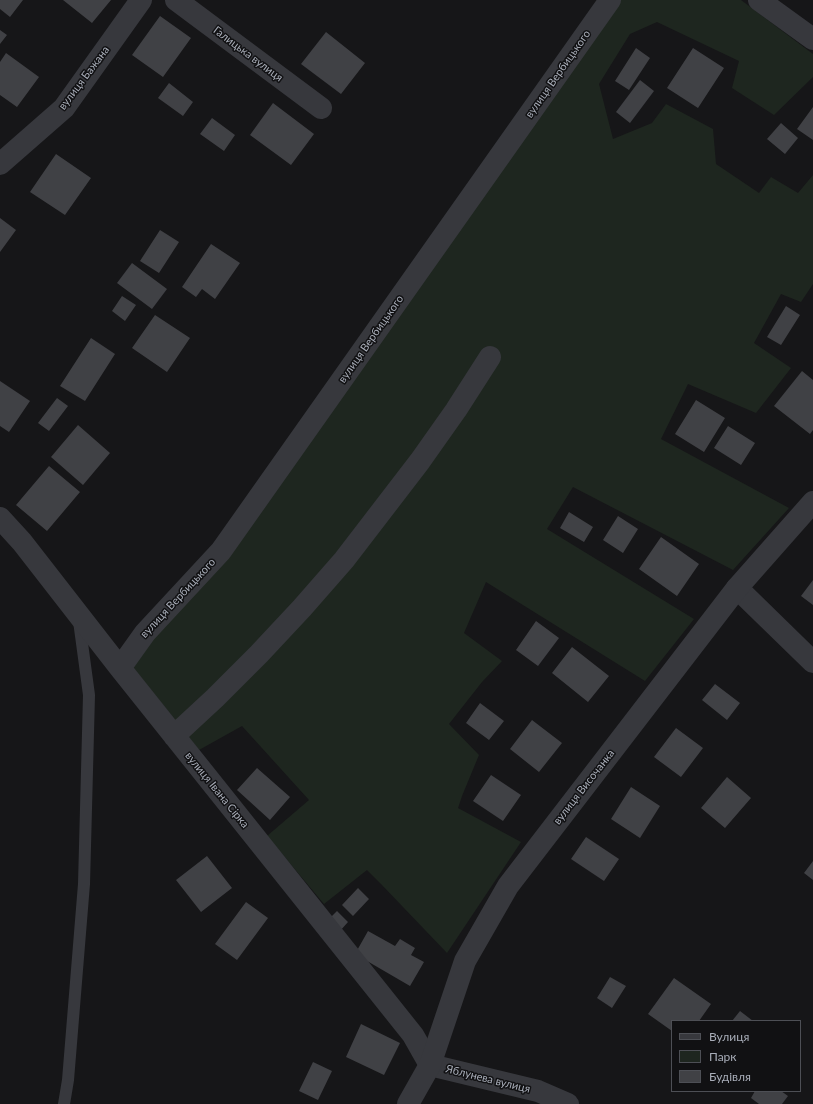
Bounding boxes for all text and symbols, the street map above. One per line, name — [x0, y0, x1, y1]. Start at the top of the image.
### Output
street label: Галицька вулиця — [211, 24, 285, 84]
street label: вулиця Вербицького — [523, 28, 593, 120]
street label: вулиця Бажана — [56, 44, 112, 112]
street label: вулиця Вербицького — [336, 293, 406, 385]
street label: вулиця Вербицького — [138, 555, 218, 641]
street label: вулиця Височанка — [551, 747, 617, 827]
street label: вулиця Івана Сірка — [182, 749, 252, 831]
legend — [671, 1020, 801, 1092]
text: Вулиця — [709, 1029, 749, 1044]
text: Парк — [709, 1049, 737, 1064]
street label: Яблунева вулиця — [444, 1062, 532, 1096]
text: Будівля — [709, 1069, 751, 1084]

